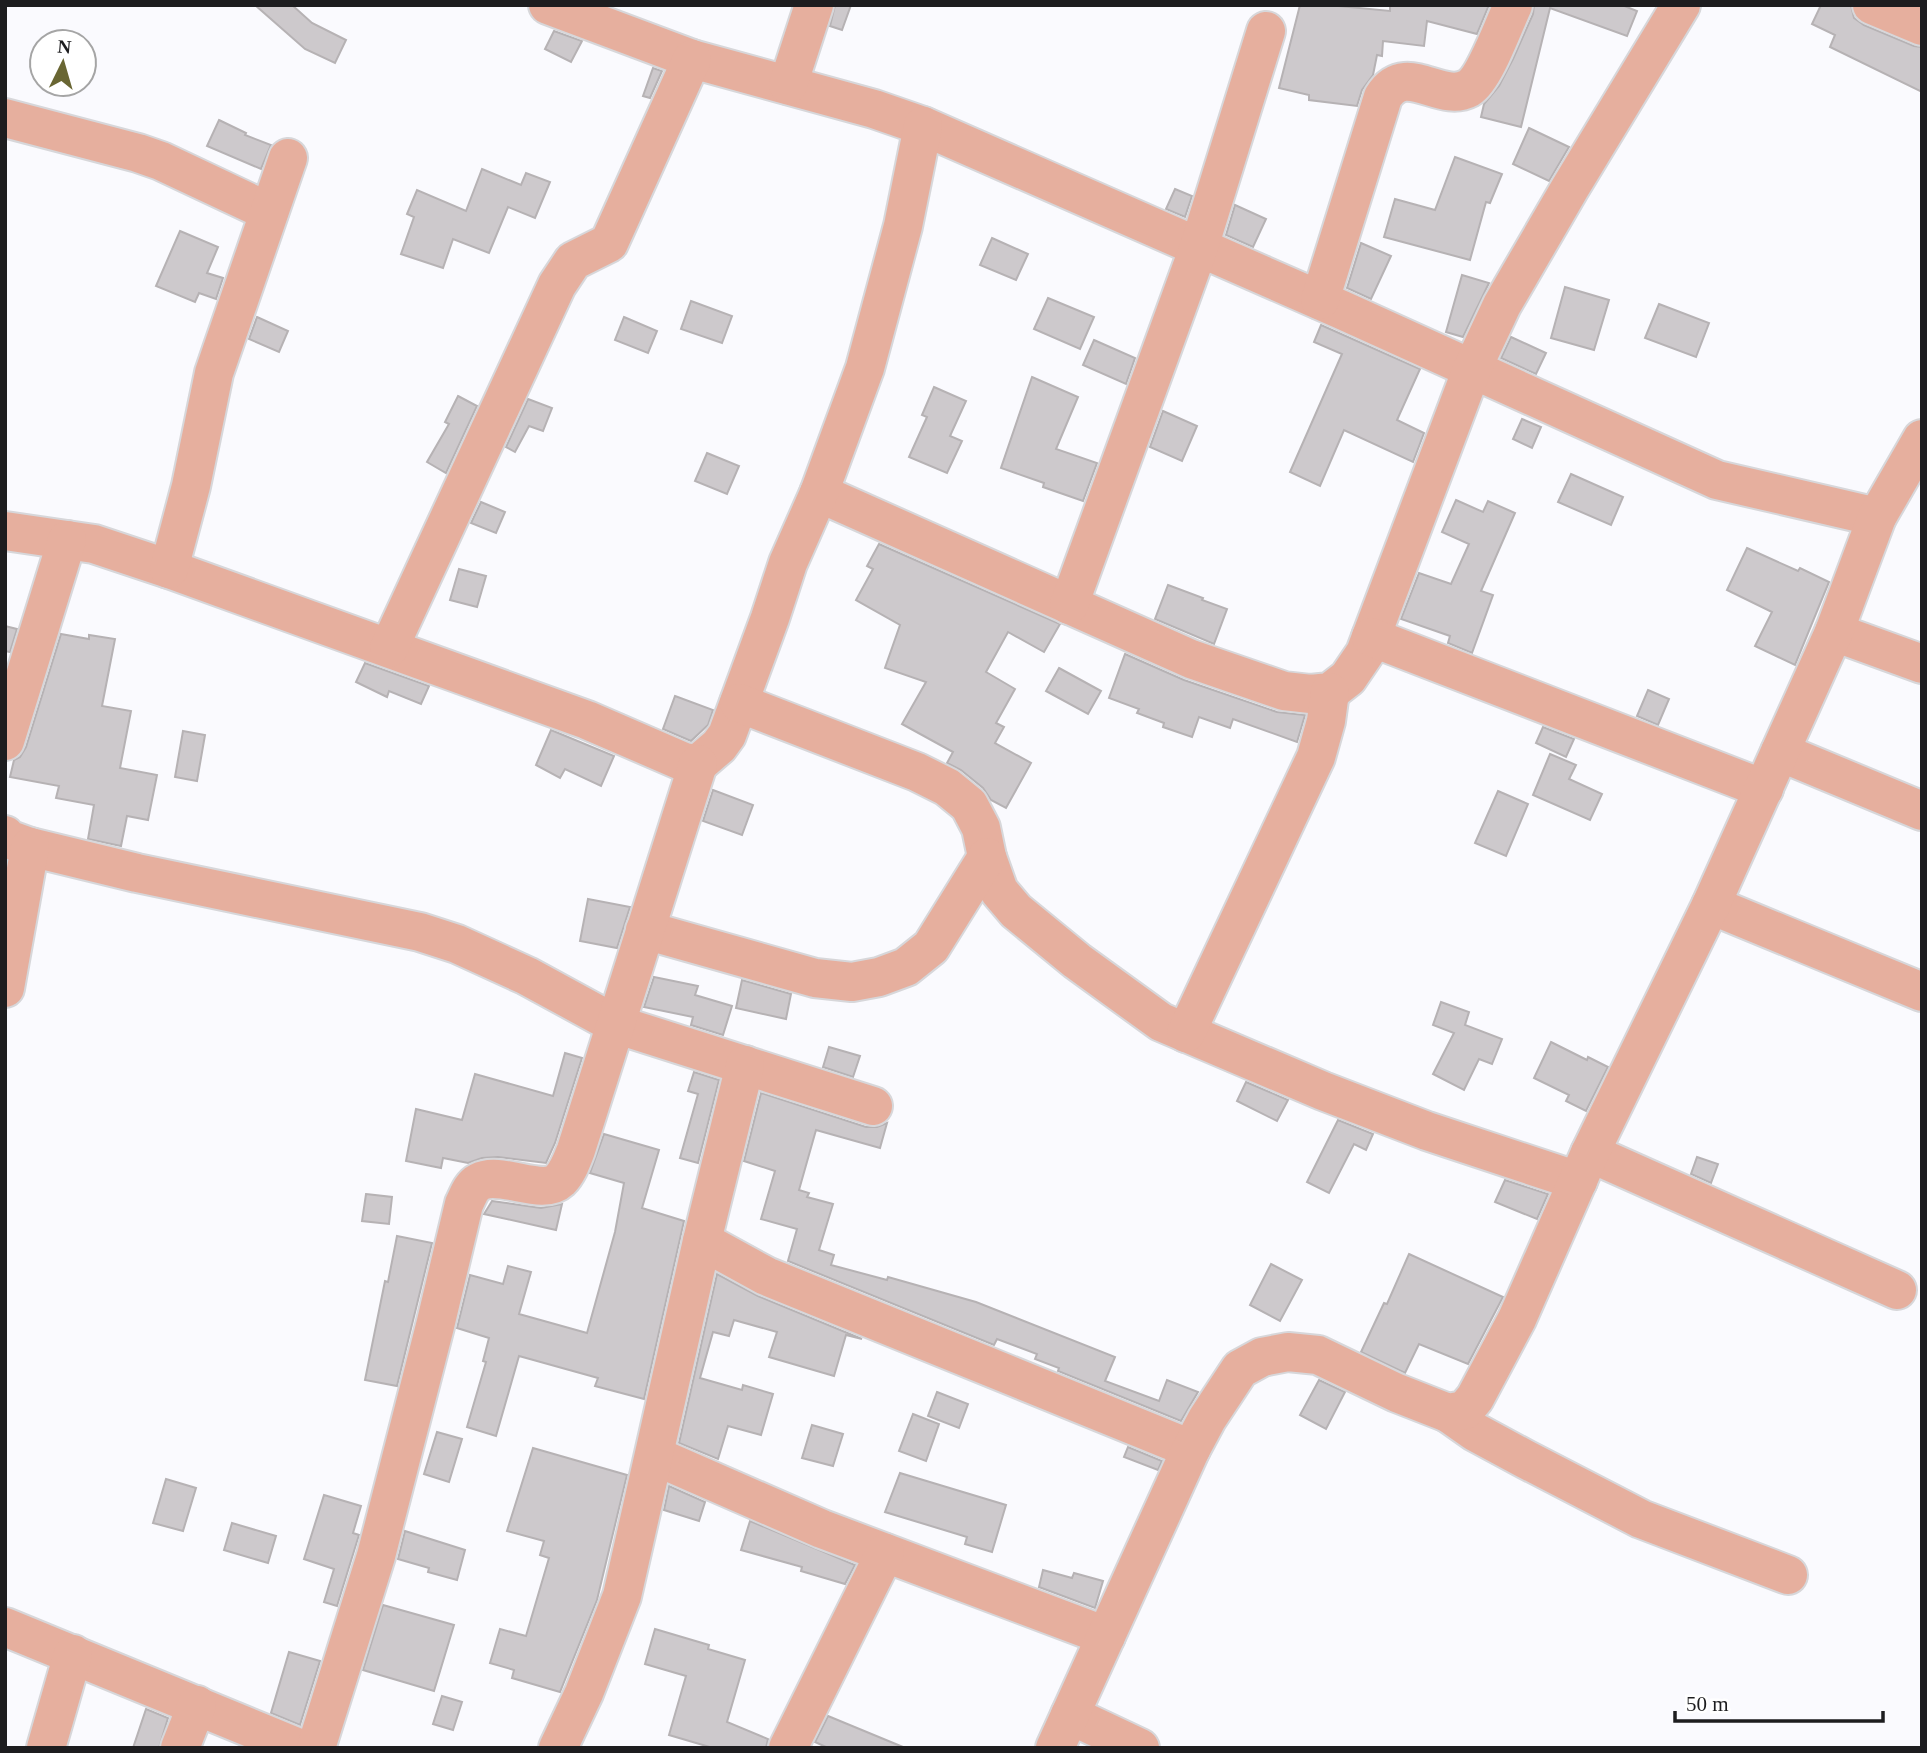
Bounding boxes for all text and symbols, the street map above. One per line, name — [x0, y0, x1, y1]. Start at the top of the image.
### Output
north arrow — [28, 28, 98, 98]
text: N — [57, 36, 72, 58]
scale bar — [1675, 1680, 1883, 1724]
text: 50 m — [1686, 1692, 1729, 1716]

